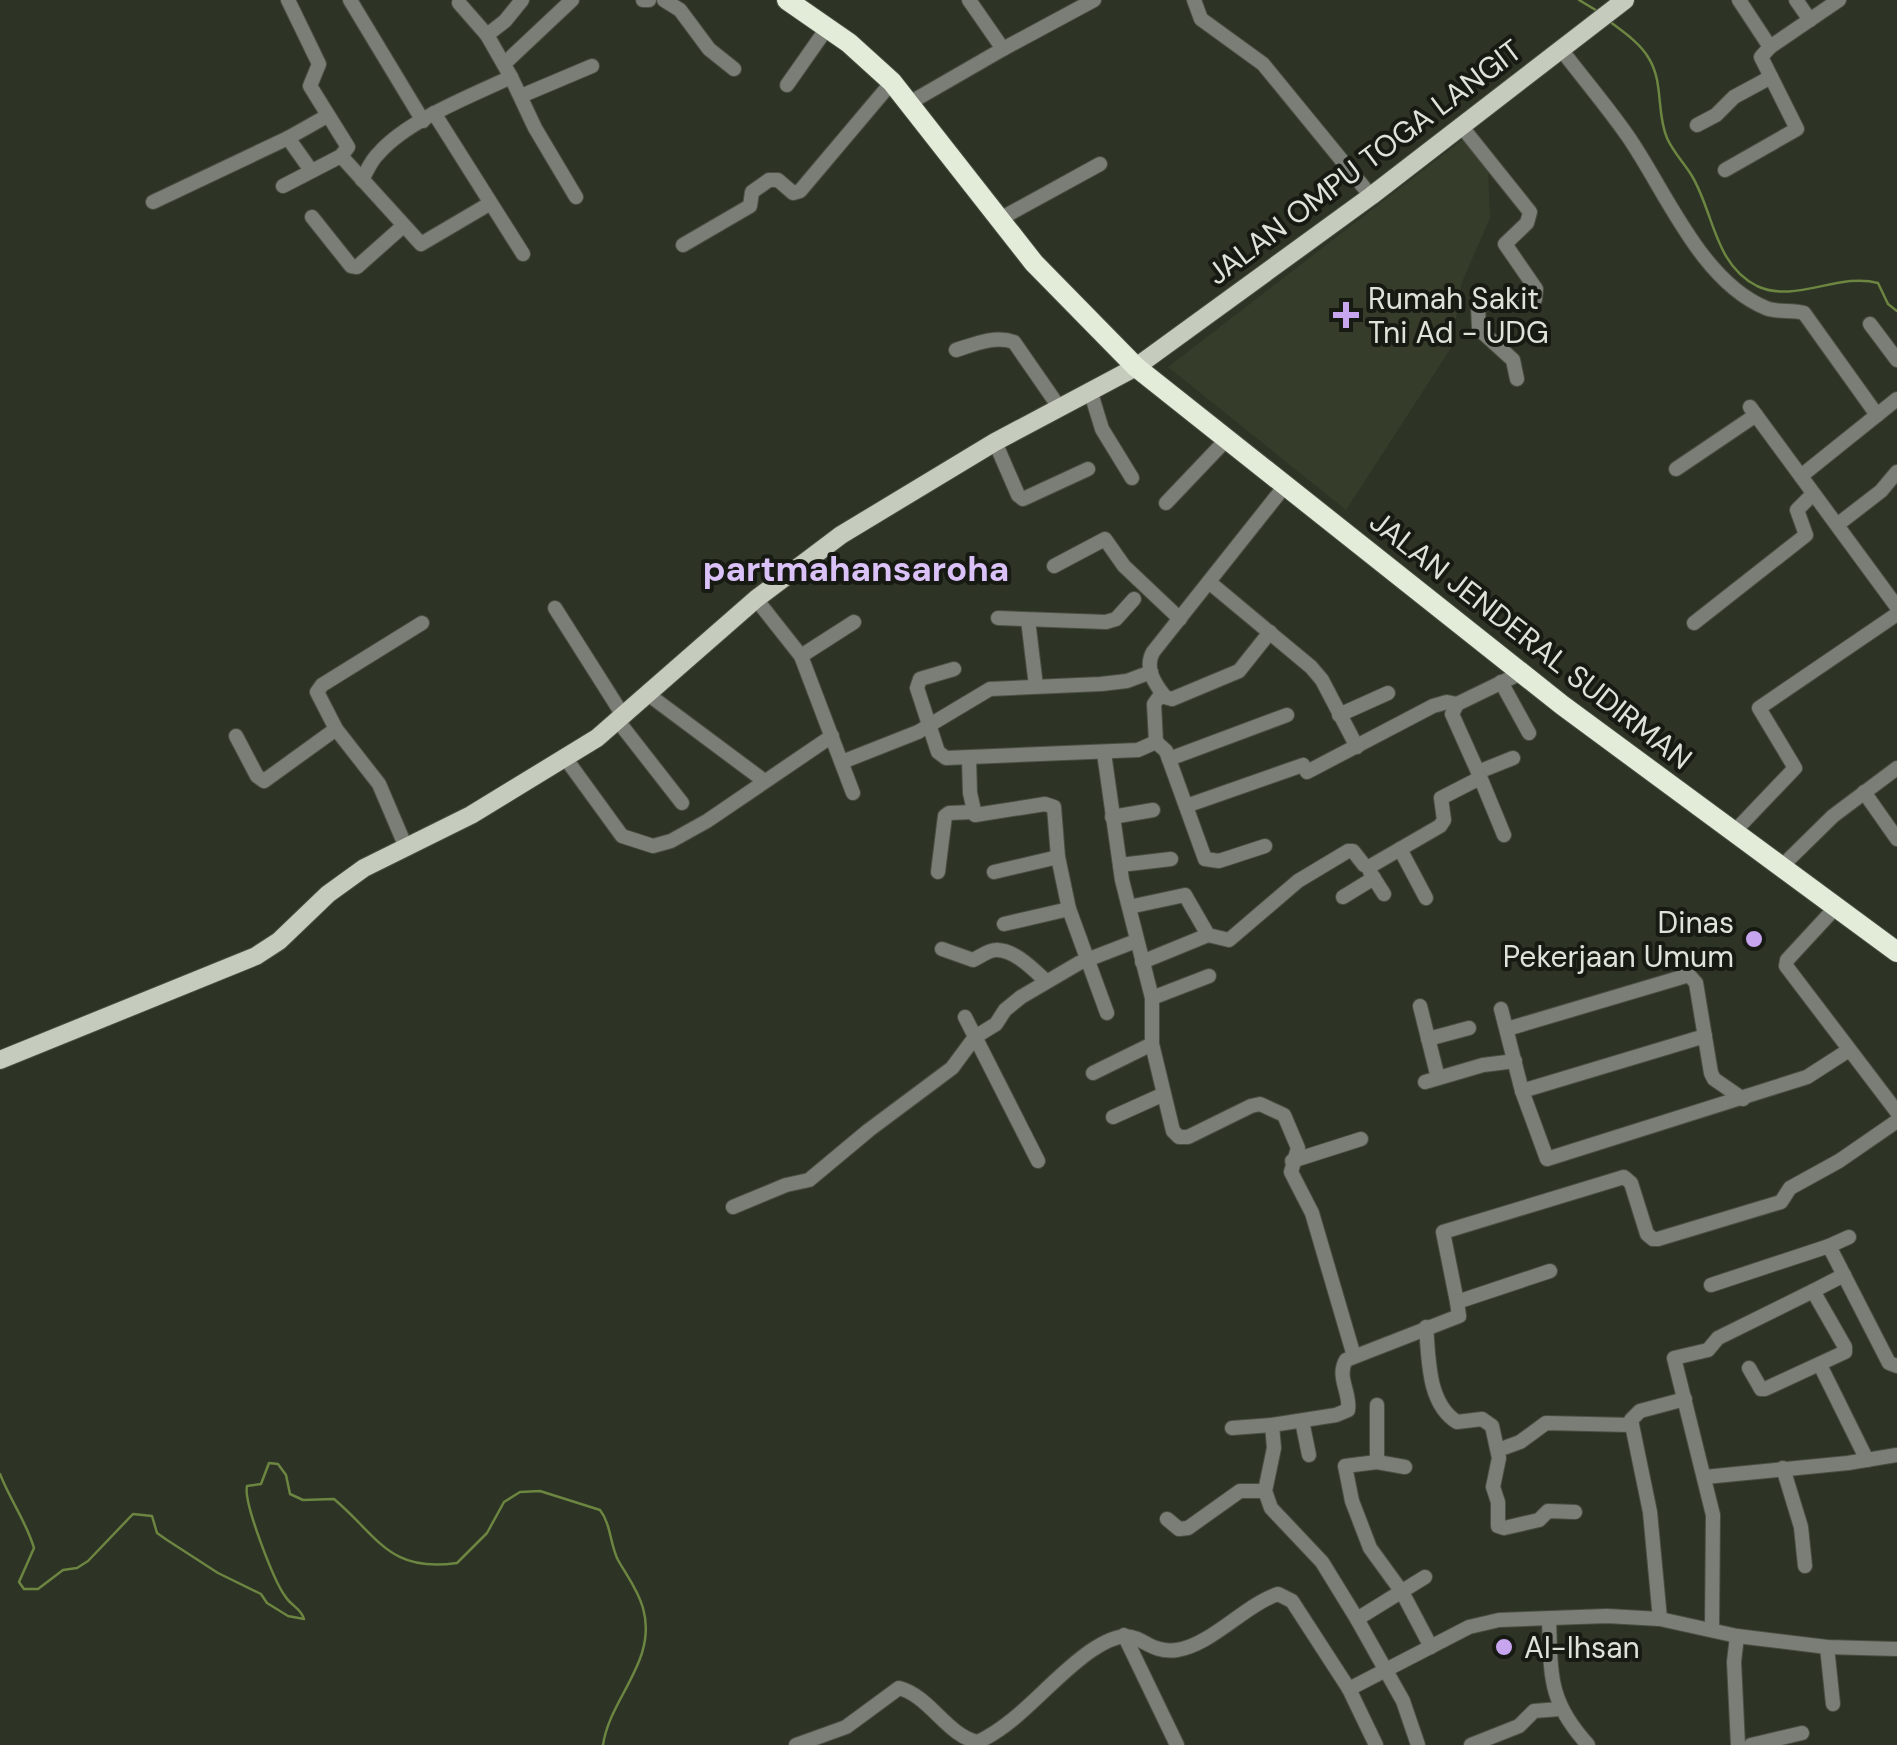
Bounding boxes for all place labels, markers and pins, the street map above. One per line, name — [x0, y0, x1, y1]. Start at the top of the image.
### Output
place label: Rumah Sakit Tni Ad - UDG — [1368, 279, 1549, 352]
marker: Rumah Sakit Tni Ad - UDG — [1333, 302, 1359, 328]
place label: Dinas Pekerjaan Umum — [1503, 903, 1734, 976]
marker: Dinas Pekerjaan Umum — [1743, 928, 1765, 950]
place label: Al-Ihsan — [1524, 1628, 1640, 1667]
marker: Al-Ihsan — [1493, 1636, 1515, 1658]

